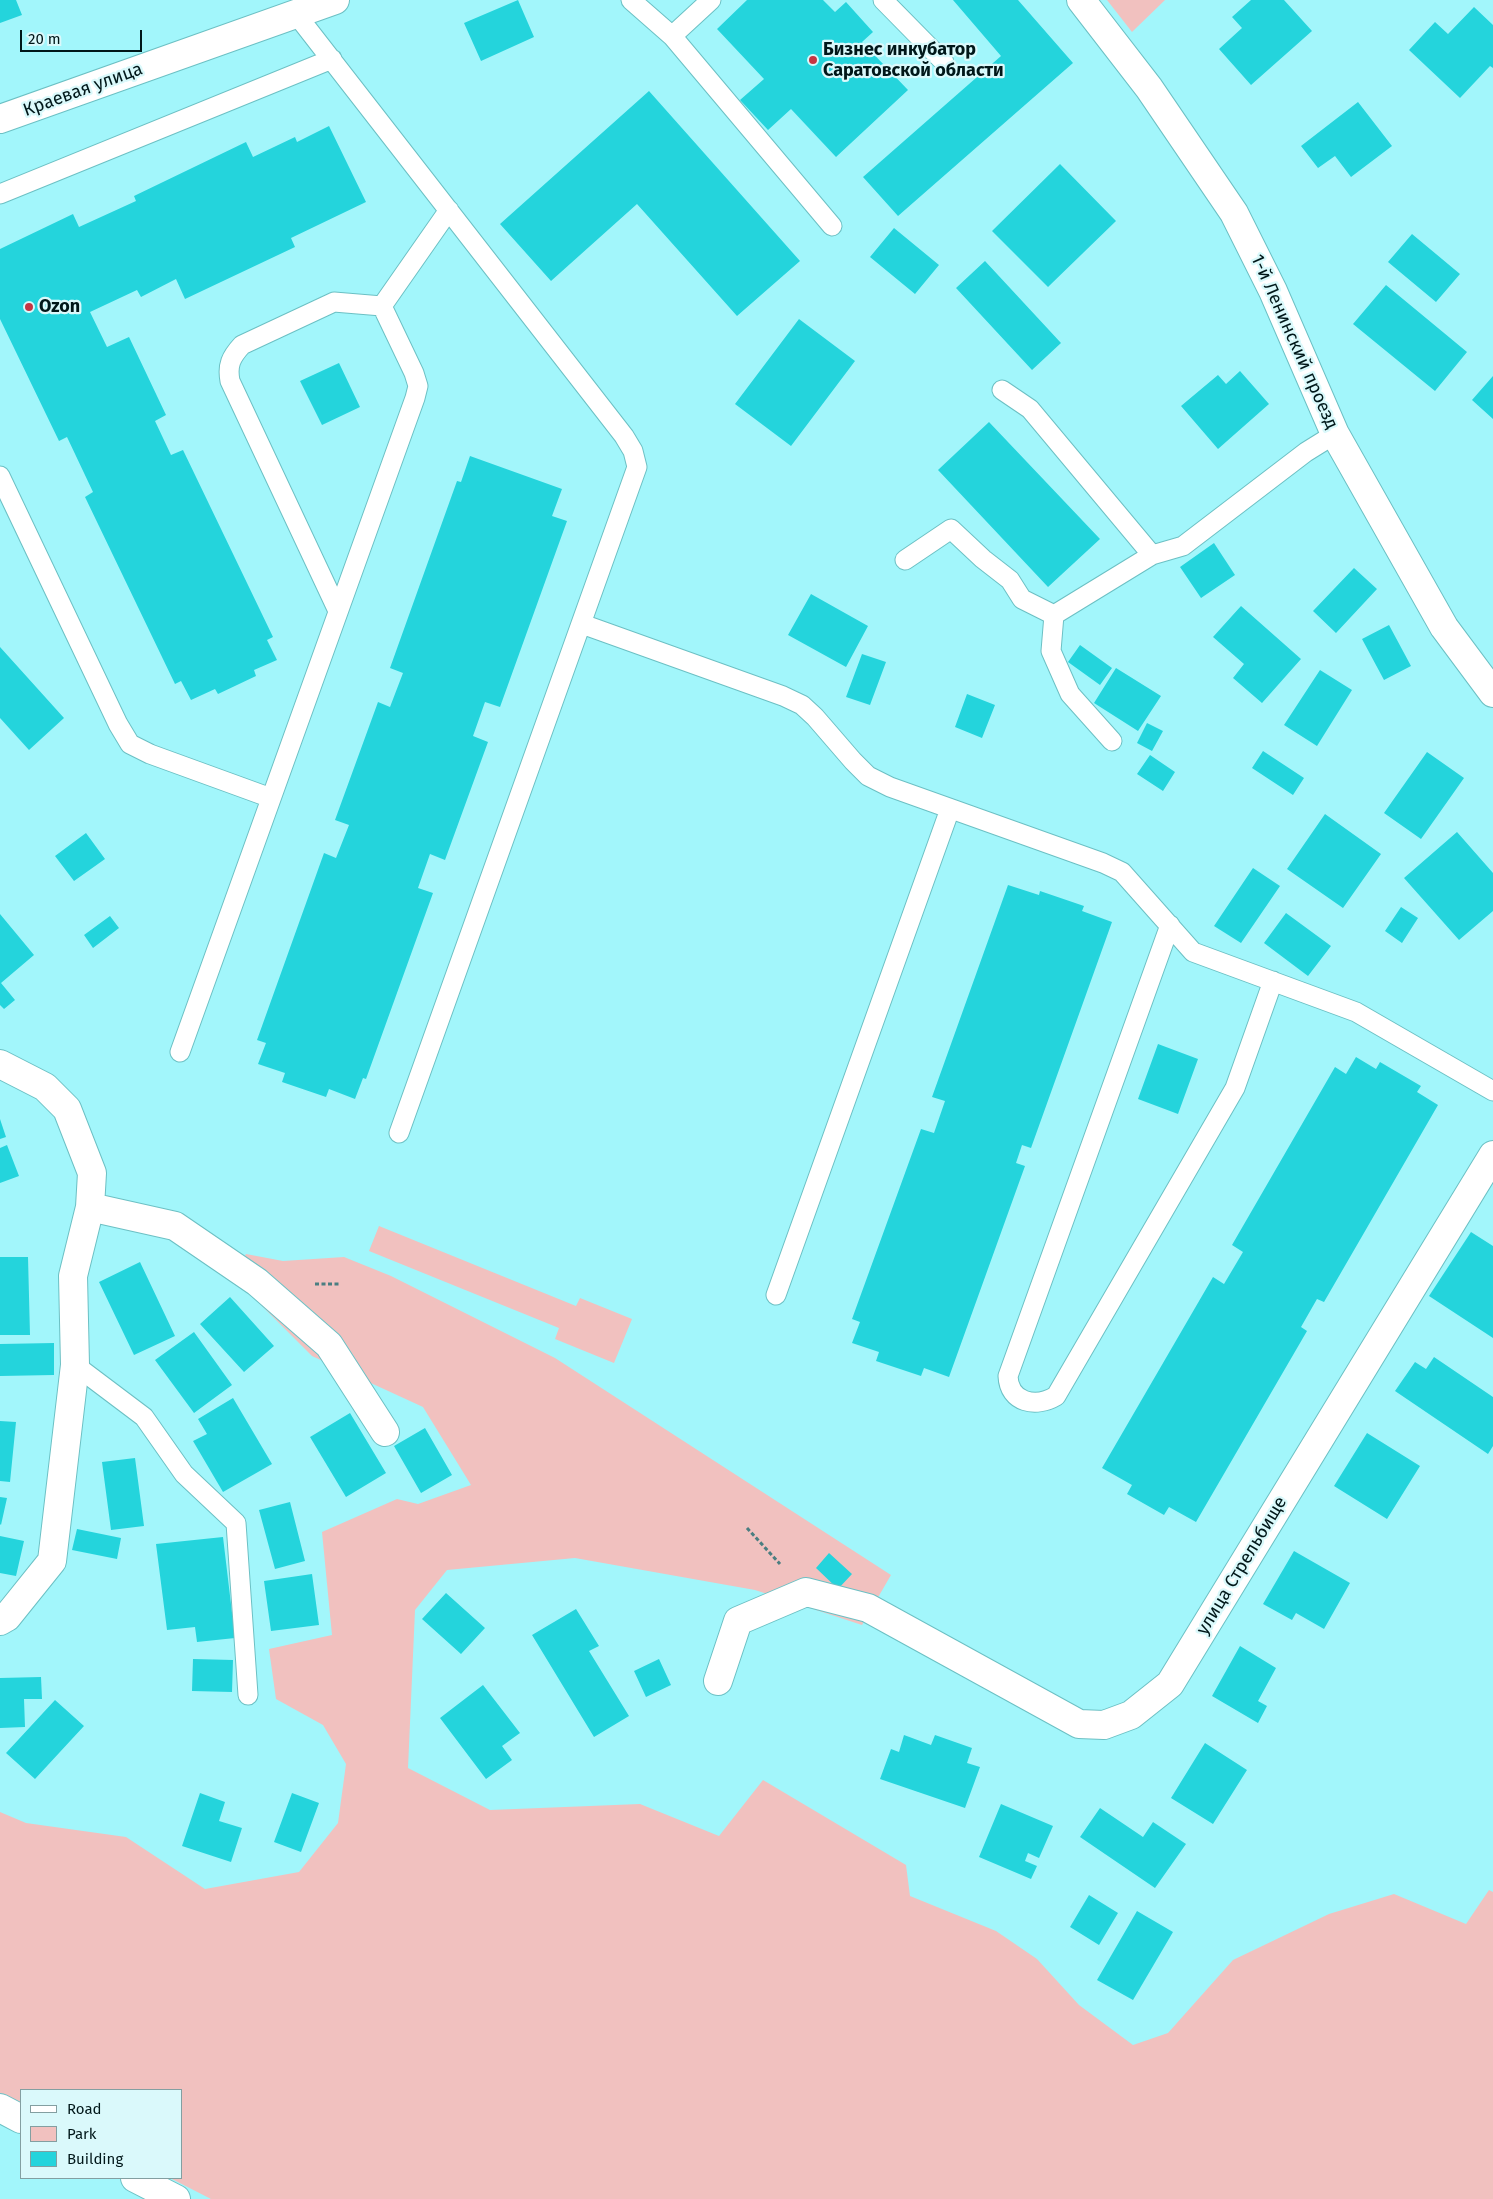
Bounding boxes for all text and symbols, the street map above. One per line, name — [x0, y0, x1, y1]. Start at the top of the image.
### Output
scale bar — [22, 20, 145, 52]
text: 20 m — [28, 30, 61, 48]
place label: Бизнес инкубатор Саратовской области — [823, 39, 1004, 82]
marker: Бизнес инкубатор Саратовской области — [807, 54, 819, 66]
street label: Краевая улица — [20, 58, 146, 122]
street label: 1-й Ленинский проезд — [1246, 251, 1342, 433]
place label: Ozon — [39, 296, 80, 318]
marker: Ozon — [23, 301, 35, 313]
street label: улица Стрельбище — [1192, 1493, 1292, 1639]
legend — [20, 2089, 182, 2179]
text: Road — [67, 2100, 102, 2118]
text: Park — [67, 2125, 97, 2143]
text: Building — [67, 2150, 123, 2168]

